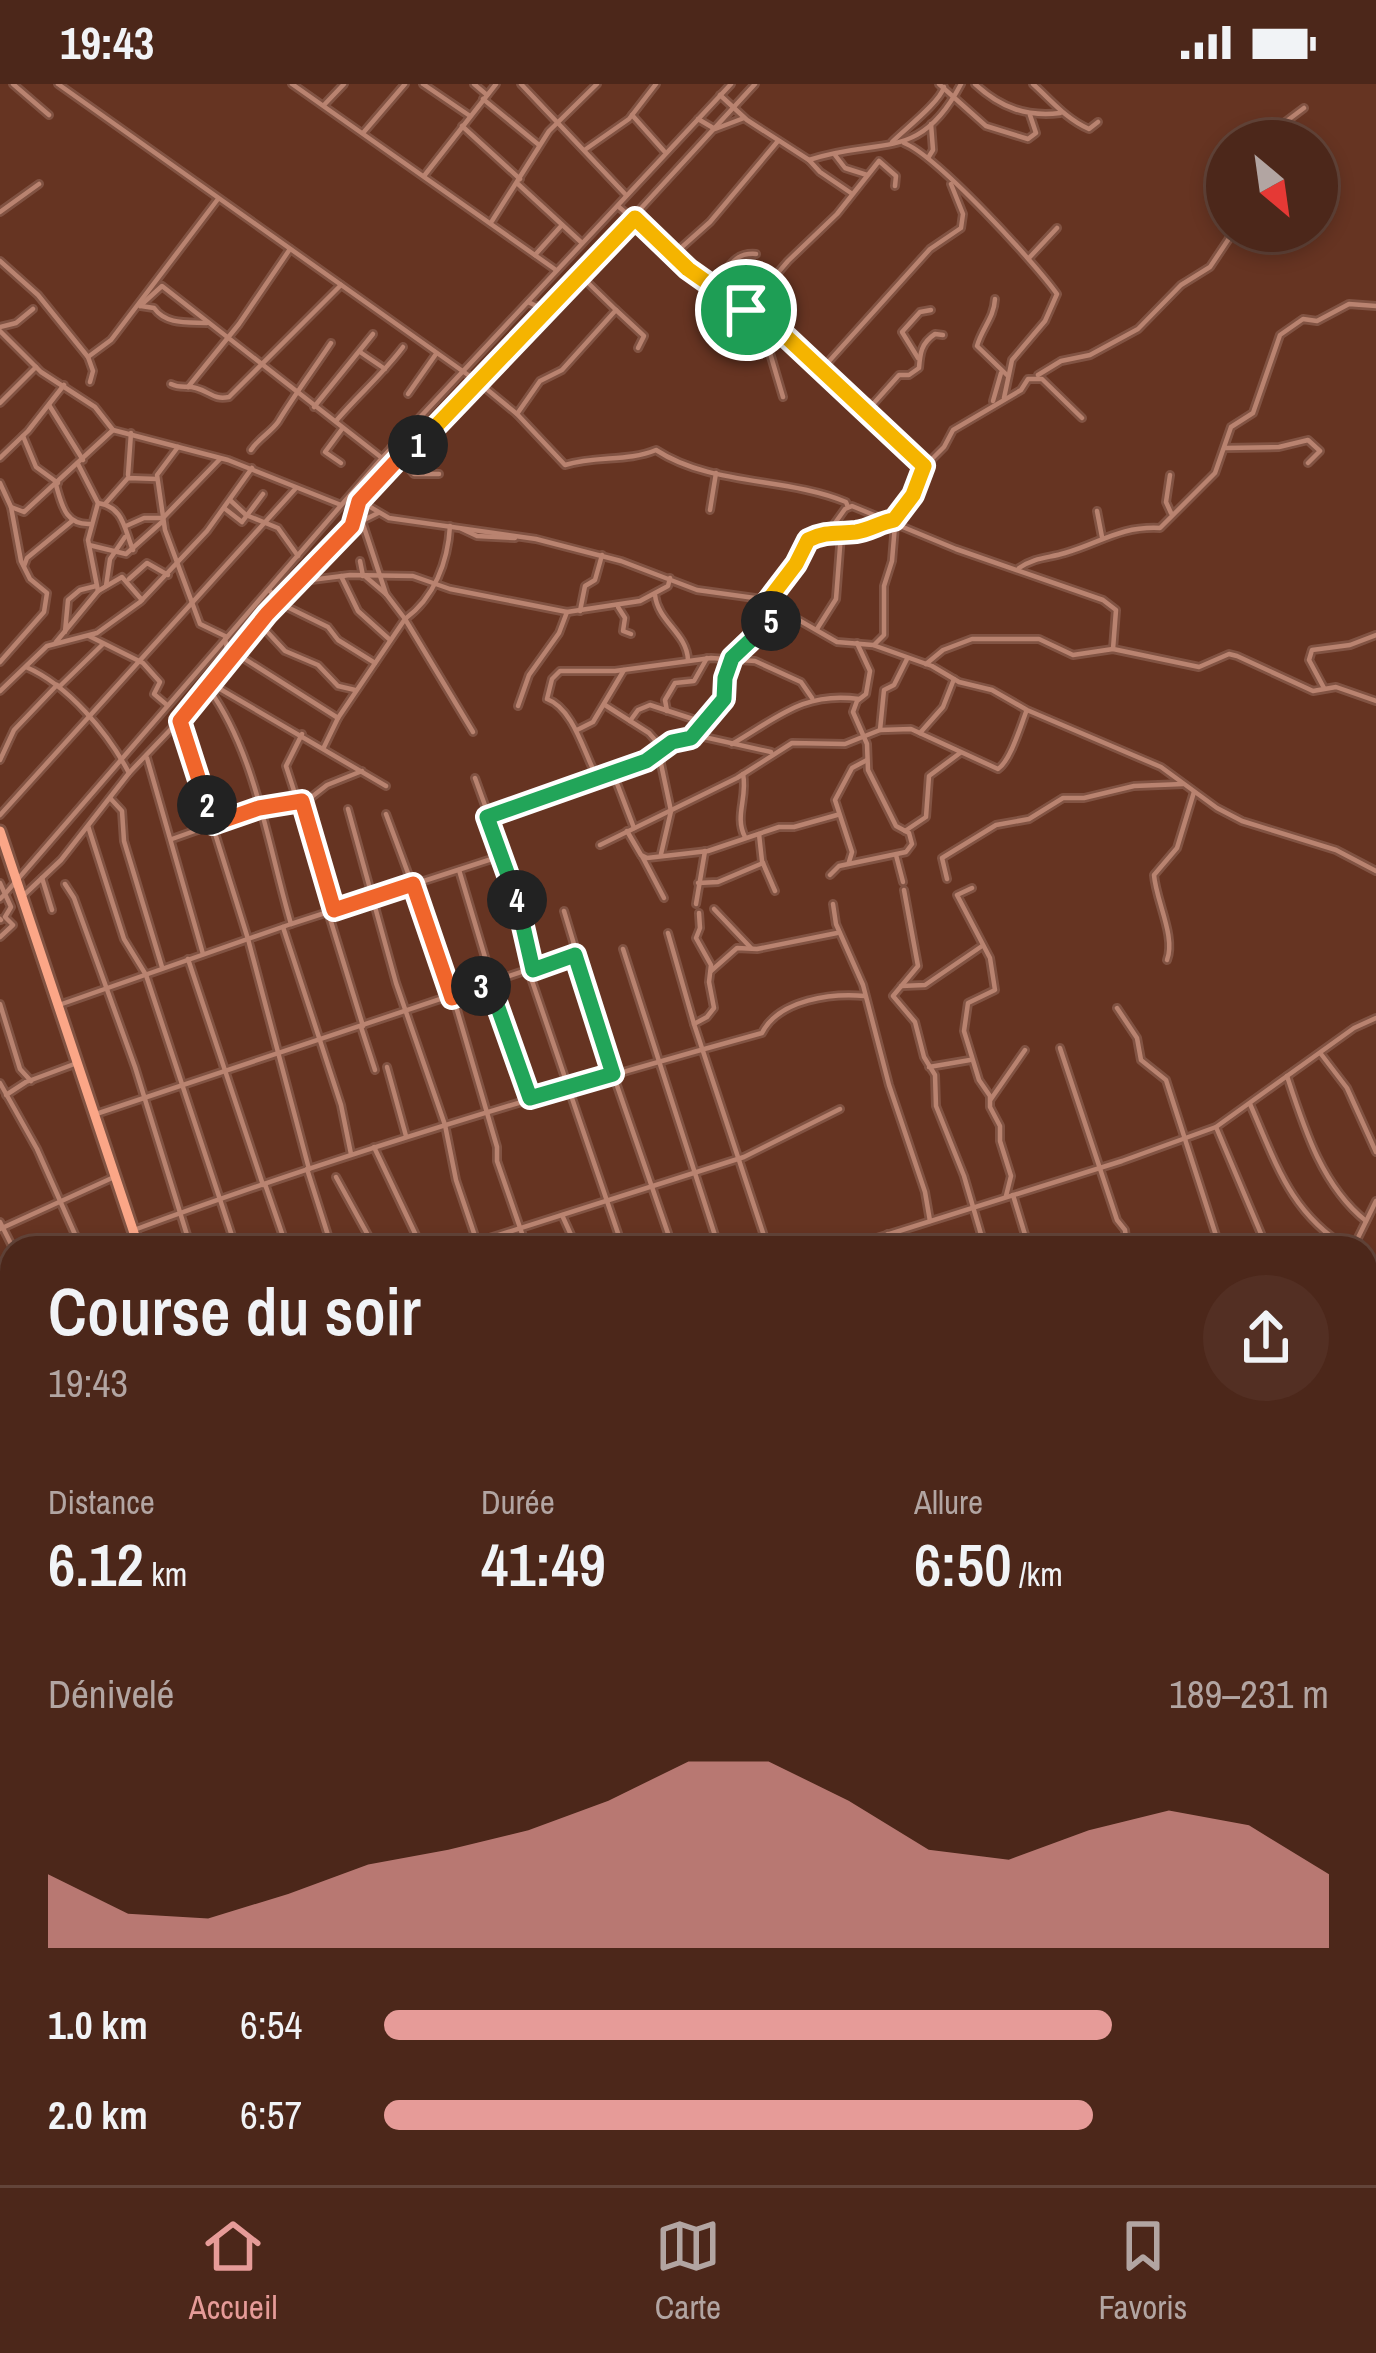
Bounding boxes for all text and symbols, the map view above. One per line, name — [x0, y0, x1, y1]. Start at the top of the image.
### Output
text: 19:43 — [60, 12, 154, 73]
north arrow — [1206, 120, 1338, 252]
map controls — [1206, 120, 1338, 252]
pin — [695, 259, 797, 361]
icon: arrive — [713, 277, 779, 343]
pin: 1 — [388, 415, 448, 475]
text: 1 — [410, 423, 426, 467]
pin: 5 — [741, 591, 801, 651]
text: 5 — [763, 599, 779, 643]
pin: 2 — [177, 775, 237, 835]
text: 2 — [199, 783, 215, 827]
pin: 4 — [487, 870, 547, 930]
text: 4 — [509, 878, 525, 922]
pin: 3 — [451, 956, 511, 1016]
text: 3 — [473, 964, 489, 1008]
text: Course du soir — [48, 1267, 421, 1356]
button: share — [1203, 1275, 1329, 1401]
text: 19:43 — [48, 1357, 128, 1409]
text: Distance — [48, 1480, 155, 1524]
text: Durée — [481, 1480, 555, 1524]
text: Allure — [914, 1480, 983, 1524]
text: 6.12 — [48, 1524, 144, 1605]
text: 41:49 — [481, 1524, 606, 1605]
text: 6:50 — [914, 1524, 1012, 1605]
text: km — [144, 1552, 187, 1596]
text: /km — [1012, 1552, 1063, 1596]
text: Dénivelé — [48, 1668, 174, 1720]
text: 189–231 m — [1169, 1668, 1329, 1720]
text: 1.0 km — [48, 1999, 148, 2051]
text: 6:54 — [240, 1999, 302, 2051]
text: 2.0 km — [48, 2089, 148, 2141]
text: 6:57 — [240, 2089, 302, 2141]
tab: Accueil — [189, 2213, 277, 2329]
tab: Carte — [655, 2213, 721, 2329]
tab: Favoris — [1098, 2213, 1187, 2329]

